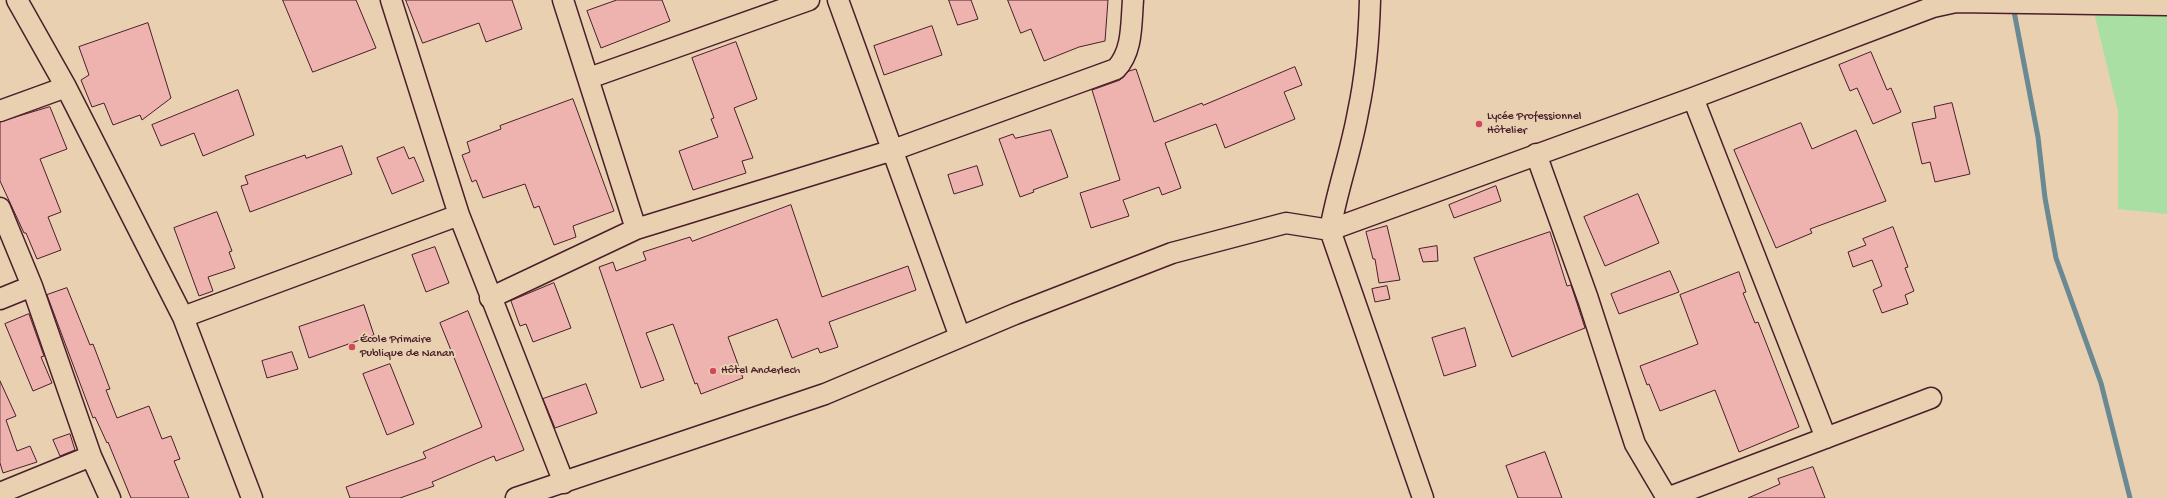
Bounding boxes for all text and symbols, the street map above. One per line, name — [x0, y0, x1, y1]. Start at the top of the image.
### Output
place label: Lycée Professionnel Hôtelier — [1487, 110, 1581, 138]
marker: Lycée Professionnel Hôtelier — [1474, 119, 1484, 129]
place label: École Primaire Publique de Nanan — [360, 333, 454, 361]
marker: École Primaire Publique de Nanan — [347, 342, 357, 352]
place label: Hôtel Anderlech — [721, 364, 800, 378]
marker: Hôtel Anderlech — [708, 366, 718, 376]

